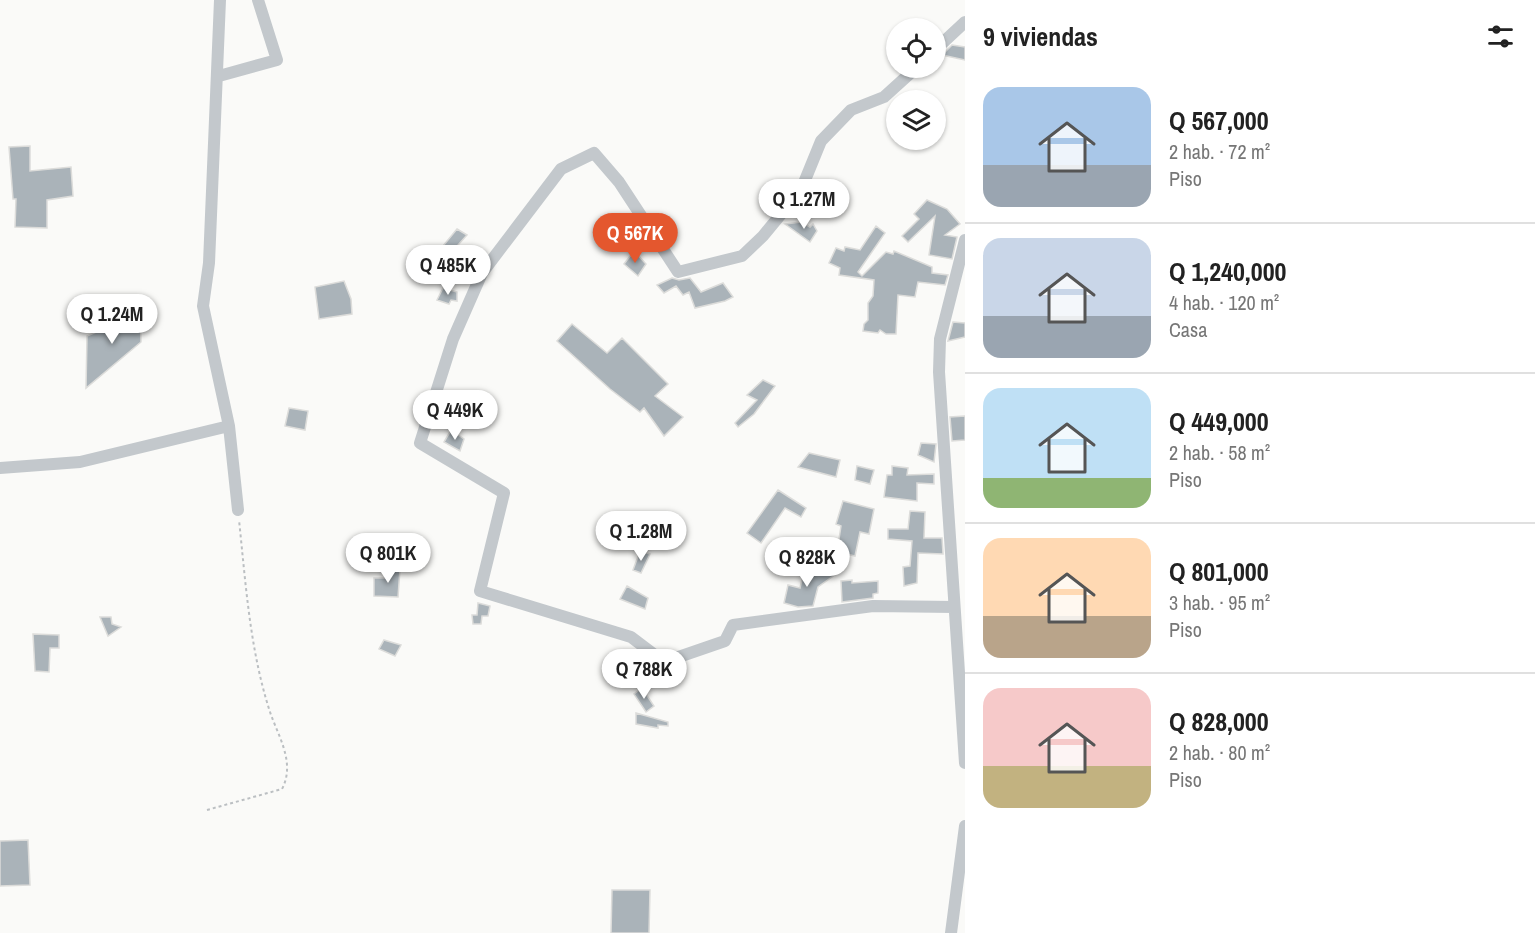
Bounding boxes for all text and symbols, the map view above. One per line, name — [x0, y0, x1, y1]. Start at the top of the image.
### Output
map controls — [886, 18, 946, 150]
button: locate — [886, 18, 946, 78]
text: 9 viviendas — [983, 19, 1098, 54]
icon: filters — [1484, 20, 1517, 53]
button: layers — [886, 90, 946, 150]
text: Q 567,000 — [1169, 103, 1269, 138]
icon: home — [1031, 111, 1103, 183]
text: 2 hab. · 72 m² — [1169, 138, 1270, 165]
text: Piso — [1169, 165, 1202, 192]
pin: Q 1.27M — [749, 179, 859, 230]
text: Q 1.27M — [773, 185, 835, 212]
pin: Q 567K — [586, 213, 684, 264]
text: Q 567K — [607, 219, 663, 246]
pin: Q 485K — [399, 245, 497, 296]
text: Q 485K — [420, 251, 476, 278]
text: Q 1,240,000 — [1169, 254, 1286, 289]
icon: home — [1031, 262, 1103, 334]
text: 4 hab. · 120 m² — [1169, 289, 1279, 316]
pin: Q 1.24M — [57, 294, 167, 345]
text: Q 1.24M — [81, 300, 143, 327]
text: Casa — [1169, 316, 1207, 343]
pin: Q 449K — [406, 390, 504, 441]
text: Q 449K — [427, 396, 483, 423]
text: Q 449,000 — [1169, 404, 1269, 439]
icon: home — [1031, 412, 1103, 484]
text: 2 hab. · 58 m² — [1169, 439, 1270, 466]
text: Piso — [1169, 466, 1202, 493]
pin: Q 1.28M — [586, 511, 696, 562]
text: Q 1.28M — [610, 517, 672, 544]
pin: Q 801K — [339, 533, 437, 584]
pin: Q 828K — [758, 537, 856, 588]
text: Q 801K — [360, 539, 416, 566]
text: Q 828K — [779, 543, 835, 570]
text: Q 801,000 — [1169, 554, 1269, 589]
icon: home — [1031, 562, 1103, 634]
text: 3 hab. · 95 m² — [1169, 589, 1270, 616]
text: Piso — [1169, 616, 1202, 643]
pin: Q 788K — [595, 649, 693, 700]
text: Q 788K — [616, 655, 672, 682]
text: Q 828,000 — [1169, 704, 1269, 739]
icon: home — [1031, 712, 1103, 784]
text: 2 hab. · 80 m² — [1169, 739, 1270, 766]
text: Piso — [1169, 766, 1202, 793]

